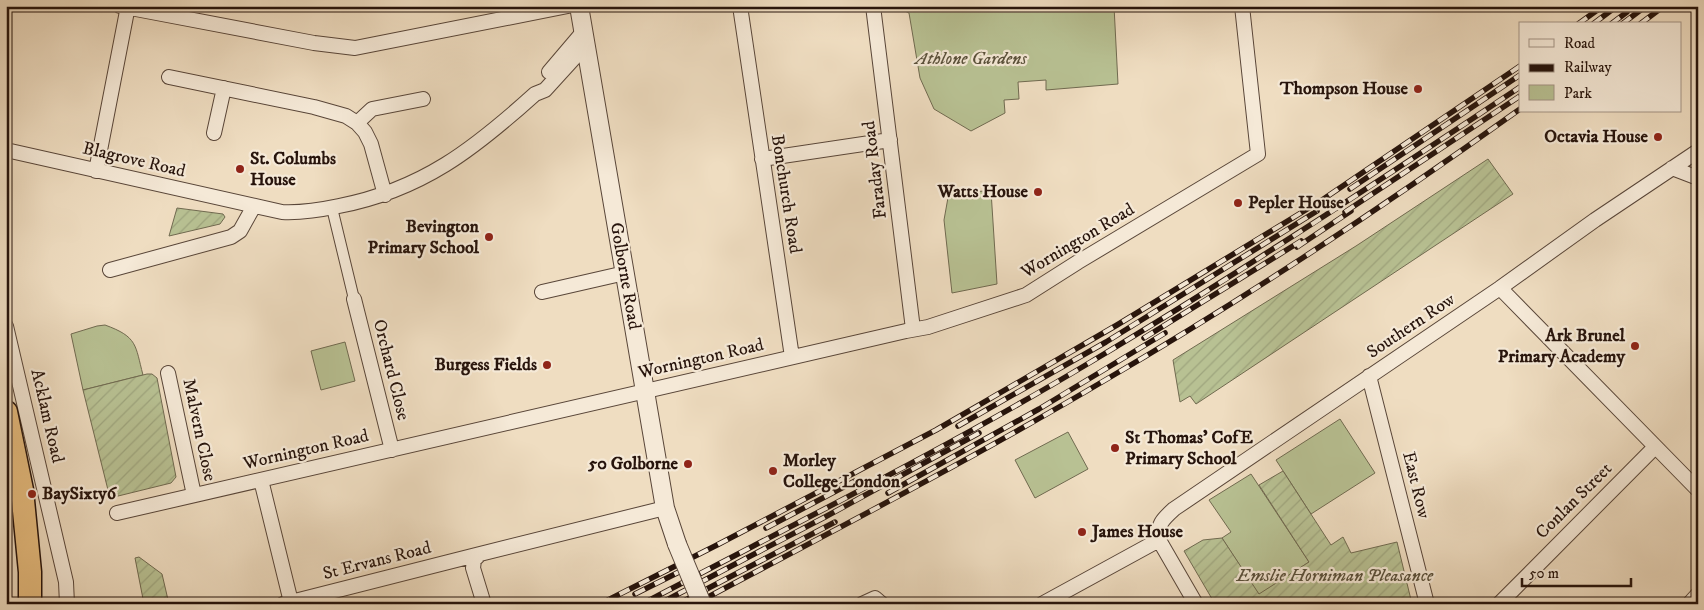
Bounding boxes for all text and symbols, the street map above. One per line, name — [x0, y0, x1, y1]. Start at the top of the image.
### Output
legend — [1519, 22, 1682, 112]
text: Road — [1564, 34, 1596, 53]
park label: Athlone Gardens — [913, 48, 1027, 70]
text: Railway — [1564, 58, 1612, 77]
place label: Thompson House — [1279, 78, 1409, 100]
marker: Thompson House — [1412, 83, 1424, 95]
text: Park — [1564, 84, 1593, 103]
street label: Faraday Road — [858, 120, 892, 220]
place label: Octavia House — [1544, 126, 1649, 148]
marker: Octavia House — [1652, 131, 1664, 143]
street label: Bonchurch Road — [766, 133, 806, 255]
street label: Blagrove Road — [80, 137, 188, 183]
place label: St. Columbs House — [250, 148, 336, 191]
marker: St. Columbs House — [234, 163, 246, 175]
place label: Watts House — [937, 181, 1029, 203]
marker: Watts House — [1032, 186, 1044, 198]
place label: Pepler House — [1248, 192, 1344, 214]
marker: Pepler House — [1232, 197, 1244, 209]
street label: Wornington Road — [1017, 199, 1139, 284]
place label: Bevington Primary School — [368, 216, 480, 259]
street label: Golborne Road — [605, 221, 645, 331]
marker: Bevington Primary School — [483, 231, 495, 243]
street label: Southern Row — [1363, 288, 1460, 364]
street label: Orchard Close — [368, 317, 414, 423]
place label: Ark Brunel Primary Academy — [1498, 325, 1626, 368]
street label: Wornington Road — [635, 334, 766, 384]
marker: Ark Brunel Primary Academy — [1629, 340, 1641, 352]
place label: Burgess Fields — [435, 354, 537, 376]
marker: Burgess Fields — [541, 359, 553, 371]
street label: Acklam Road — [26, 367, 69, 465]
street label: Malvern Close — [177, 377, 221, 483]
street label: Wornington Road — [240, 425, 371, 475]
place label: St Thomas' CofE Primary School — [1125, 427, 1253, 470]
marker: St Thomas' CofE Primary School — [1109, 442, 1121, 454]
street label: East Row — [1397, 449, 1435, 521]
place label: Morley College London — [783, 450, 901, 493]
place label: 50 Golborne — [587, 453, 679, 475]
marker: 50 Golborne — [682, 458, 694, 470]
street label: Conlan Street — [1531, 458, 1617, 544]
marker: Morley College London — [767, 465, 779, 477]
place label: BaySixty6 — [42, 483, 118, 505]
marker: BaySixty6 — [26, 488, 38, 500]
place label: James House — [1090, 521, 1184, 543]
marker: James House — [1076, 526, 1088, 538]
street label: St Ervans Road — [321, 537, 433, 585]
scale bar — [1522, 555, 1630, 587]
text: 50 m — [1529, 564, 1559, 583]
park label: Emslie Horniman Pleasance — [1236, 565, 1434, 587]

